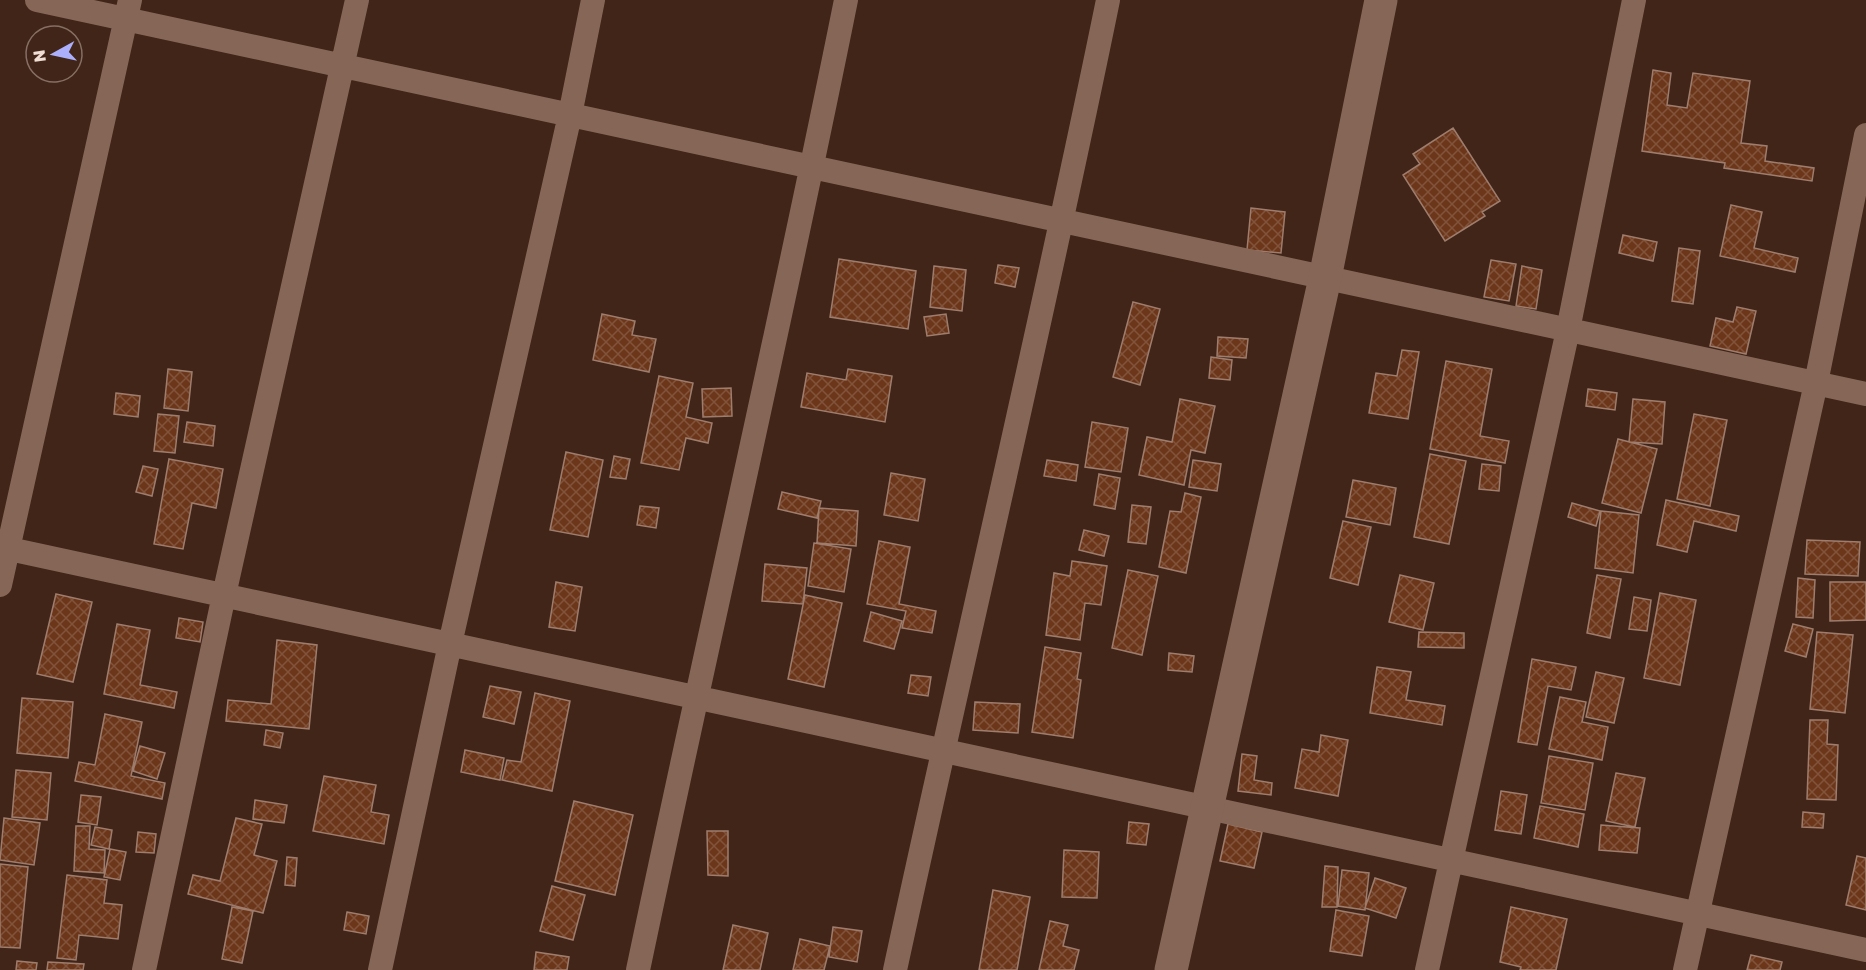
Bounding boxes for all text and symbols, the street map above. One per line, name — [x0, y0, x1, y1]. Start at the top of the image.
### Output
north arrow — [24, 24, 84, 84]
text: N — [28, 49, 50, 64]

